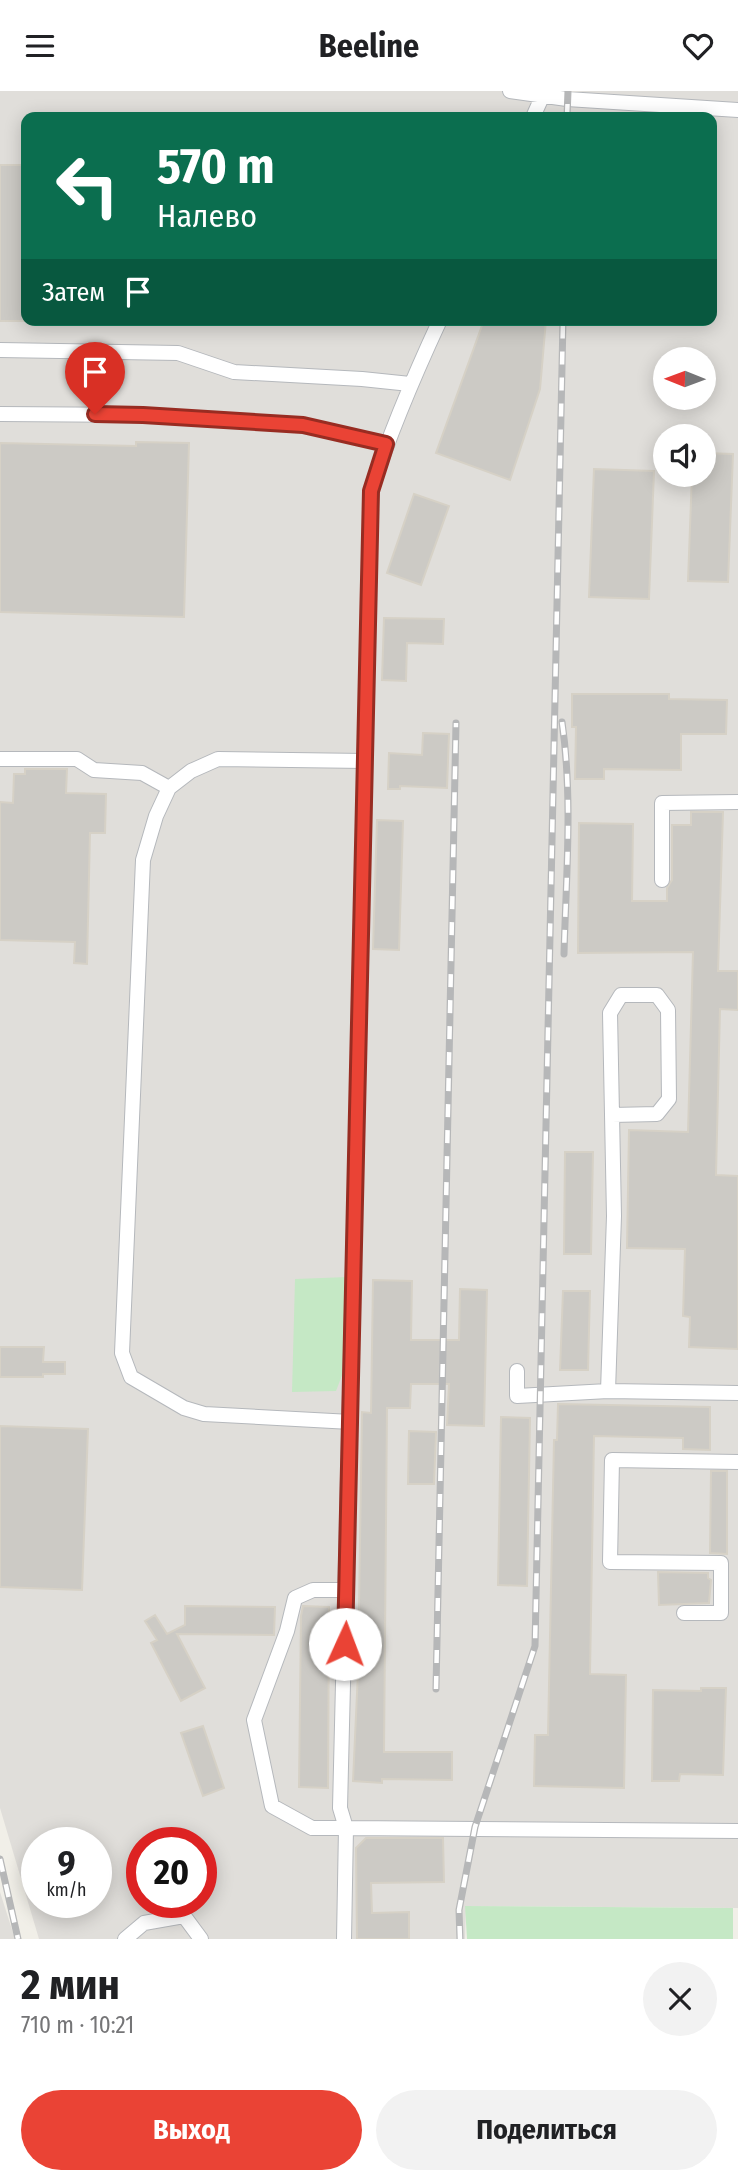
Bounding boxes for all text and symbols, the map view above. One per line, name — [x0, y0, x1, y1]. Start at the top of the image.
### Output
icon: menu — [21, 27, 59, 65]
text: Beeline — [319, 27, 419, 65]
icon: heart — [679, 27, 717, 65]
text: 570 m — [157, 137, 275, 196]
icon: left — [42, 140, 133, 231]
text: Налево — [157, 197, 257, 235]
icon: arrive — [119, 273, 157, 311]
text: Затем — [42, 277, 105, 308]
pin — [65, 342, 125, 414]
north arrow — [653, 347, 716, 409]
map controls — [653, 347, 716, 487]
icon: arrive — [76, 353, 114, 391]
button: sound — [653, 424, 716, 487]
position arrow — [308, 1607, 382, 1681]
speed limit sign: 20 — [126, 1827, 217, 1918]
text: 9 — [57, 1842, 76, 1884]
text: km/h — [46, 1879, 87, 1901]
text: 2 мин — [21, 1960, 120, 2010]
button: close — [643, 1962, 717, 2036]
text: 710 m · 10:21 — [21, 2011, 134, 2039]
button: Выход — [21, 2090, 362, 2170]
button: Поделиться — [376, 2090, 717, 2170]

